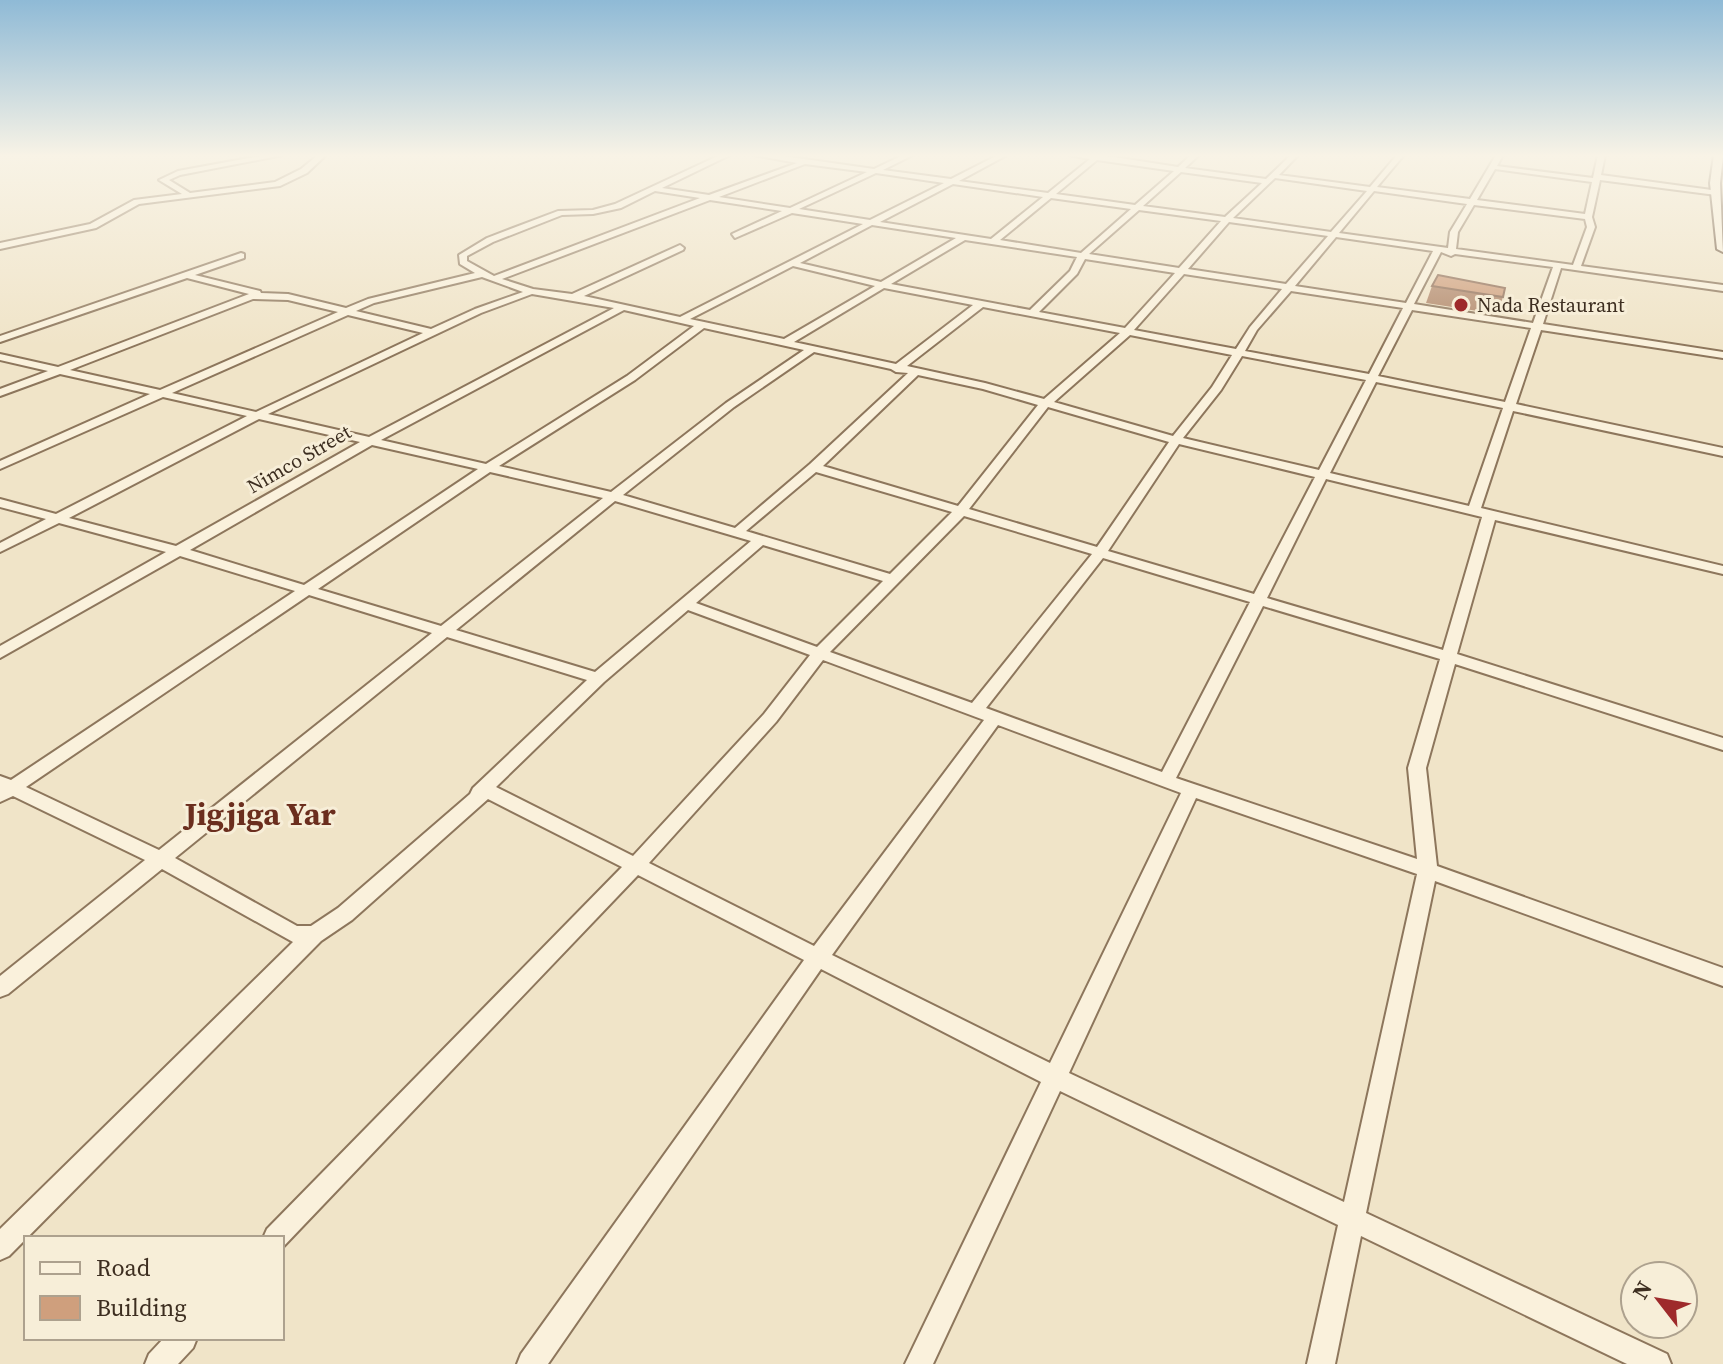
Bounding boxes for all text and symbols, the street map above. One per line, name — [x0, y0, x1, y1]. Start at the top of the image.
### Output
place label: Nada Restaurant — [1477, 291, 1625, 319]
marker: Nada Restaurant — [1452, 296, 1470, 314]
street label: Nimco Street — [242, 418, 357, 500]
district label: Jigjiga Yar — [182, 792, 336, 836]
legend — [24, 1236, 284, 1340]
text: Road — [96, 1251, 151, 1284]
north arrow — [1619, 1260, 1699, 1340]
text: N — [1625, 1275, 1659, 1304]
text: Building — [96, 1291, 187, 1324]

